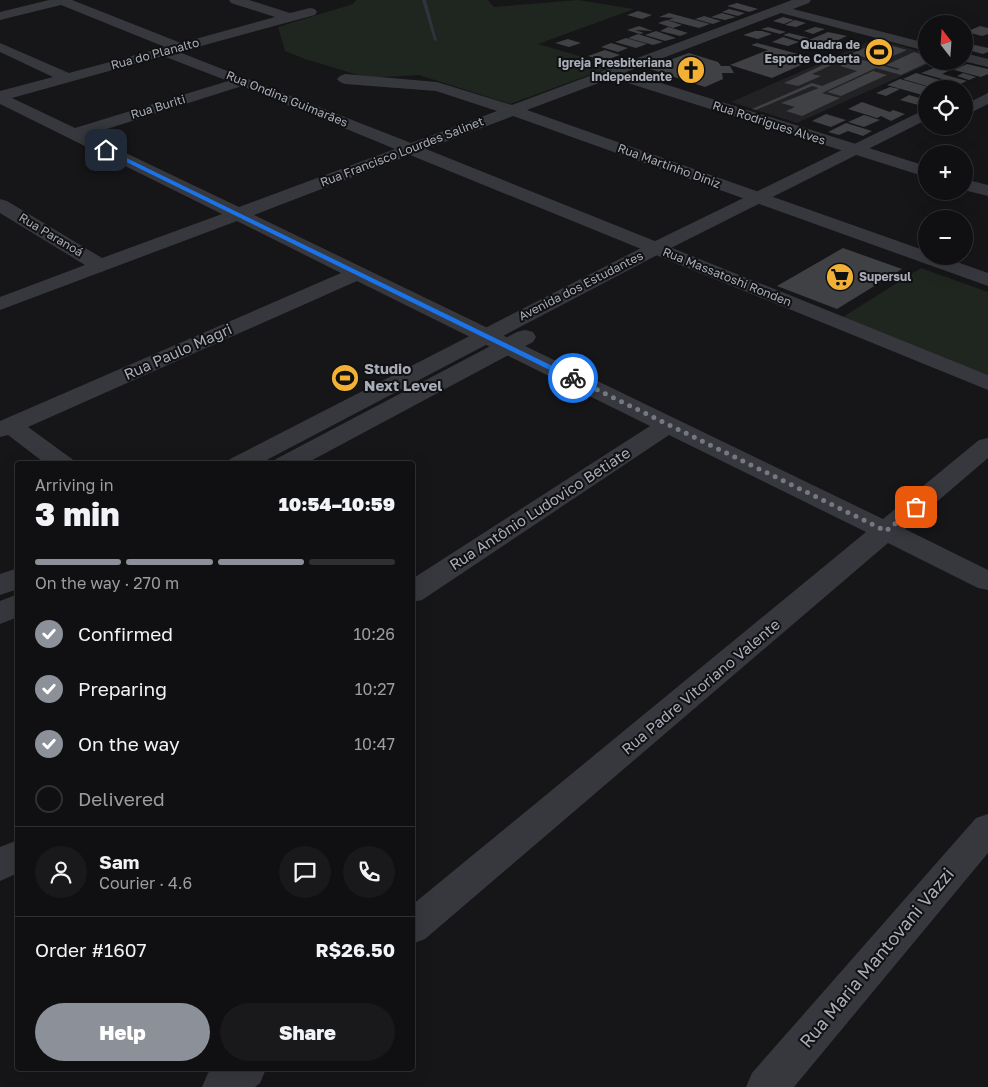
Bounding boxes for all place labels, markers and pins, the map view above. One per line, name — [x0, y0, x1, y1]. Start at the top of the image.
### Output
place label: Quadra de Esporte Coberta — [765, 37, 860, 66]
sports icon: Quadra de Esporte Coberta — [864, 37, 894, 67]
place label: Igreja Presbiteriana Independente — [558, 55, 672, 84]
church icon: Igreja Presbiteriana Independente — [676, 55, 706, 85]
pin — [85, 129, 127, 171]
supermarket icon: Supersul — [825, 262, 855, 292]
place label: Supersul — [859, 269, 911, 284]
place label: Studio Next Level — [364, 359, 442, 394]
sports icon: Studio Next Level — [330, 363, 360, 393]
pin — [895, 486, 937, 528]

